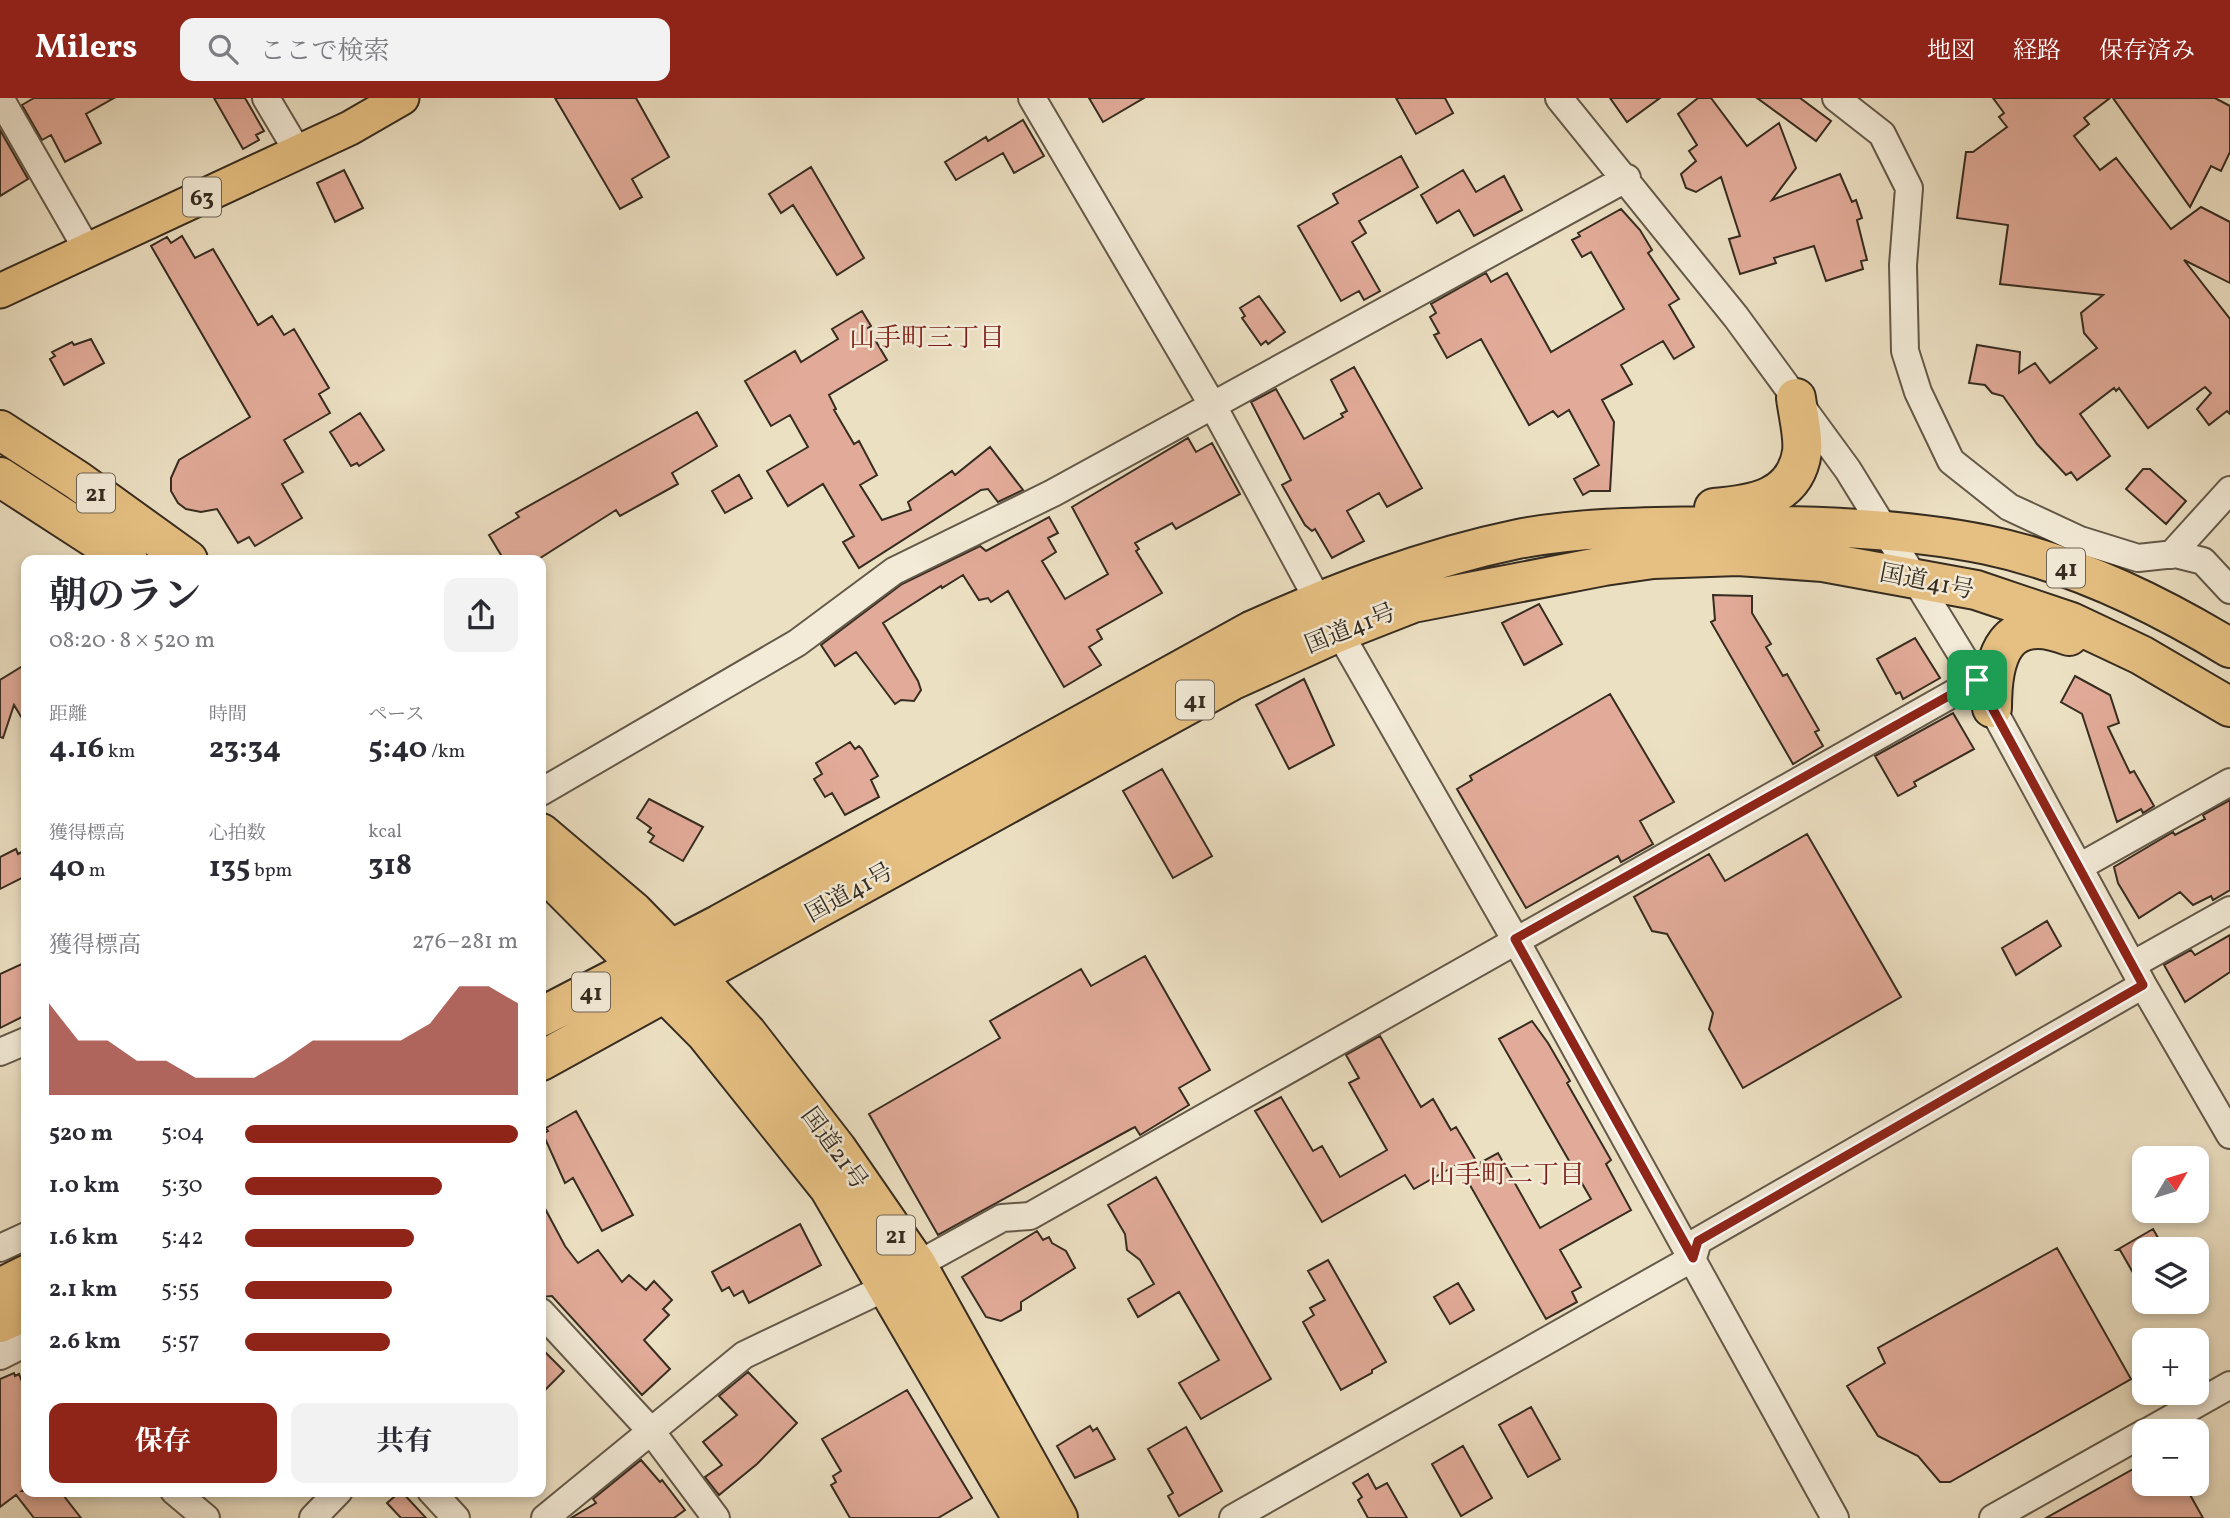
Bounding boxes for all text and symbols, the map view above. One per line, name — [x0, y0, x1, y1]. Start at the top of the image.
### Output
search box — [180, 18, 670, 81]
text: Milers — [35, 26, 138, 72]
icon: search — [204, 30, 242, 68]
text: ここで検索 — [260, 34, 390, 70]
text: 地図 — [1927, 35, 1975, 69]
text: 経路 — [2013, 35, 2061, 69]
text: 保存済み — [2099, 35, 2195, 69]
road number: 63 — [183, 178, 221, 216]
district label: 山手町三丁目 — [849, 321, 1005, 357]
road number: 21 — [77, 474, 115, 512]
road number: 41 — [2047, 548, 2085, 588]
street label: 国道41号 — [1876, 557, 1977, 609]
text: 朝のラン — [49, 572, 201, 625]
button: share — [444, 578, 518, 652]
street label: 国道41号 — [1300, 596, 1401, 664]
text: 08:20 · 8 × 520 m — [49, 625, 215, 657]
pin — [1947, 650, 2007, 710]
icon: arrive — [1958, 661, 1996, 699]
road number: 41 — [1176, 680, 1214, 720]
text: 距離 — [49, 702, 87, 728]
text: 時間 — [209, 702, 247, 728]
text: ペース — [368, 702, 424, 728]
text: 4.16 — [49, 728, 104, 770]
text: 23:34 — [209, 728, 281, 770]
text: 5:40 — [368, 728, 427, 770]
text: km — [104, 739, 135, 765]
text: /km — [427, 739, 465, 765]
text: kcal — [368, 819, 402, 845]
text: 獲得標高 — [49, 821, 125, 847]
text: 心拍数 — [209, 821, 266, 847]
text: 318 — [368, 845, 412, 887]
text: 40 — [49, 847, 85, 889]
text: 135 — [209, 847, 250, 889]
street label: 国道41号 — [800, 856, 900, 932]
text: m — [85, 858, 106, 884]
text: bpm — [250, 858, 292, 884]
text: 276–281 m — [412, 926, 518, 958]
text: 獲得標高 — [49, 930, 141, 962]
road number: 41 — [572, 972, 610, 1012]
street label: 国道21号 — [792, 1101, 875, 1197]
text: 520 m — [49, 1118, 113, 1150]
text: 5:04 — [161, 1118, 204, 1150]
north arrow — [2132, 1146, 2208, 1223]
map controls — [2132, 1146, 2209, 1496]
district label: 山手町二丁目 — [1429, 1158, 1585, 1194]
text: 1.0 km — [49, 1170, 120, 1202]
text: 5:30 — [161, 1170, 203, 1202]
road number: 21 — [877, 1216, 915, 1254]
text: 1.6 km — [49, 1222, 118, 1254]
text: 5:42 — [161, 1222, 204, 1254]
button: layers — [2132, 1237, 2209, 1314]
text: 2.1 km — [49, 1274, 118, 1306]
text: 5:55 — [161, 1274, 200, 1306]
text: 2.6 km — [49, 1326, 121, 1358]
text: 5:57 — [161, 1326, 200, 1358]
button: + — [2132, 1328, 2209, 1405]
button: 保存 — [49, 1403, 277, 1483]
button: 共有 — [291, 1403, 518, 1483]
button: − — [2132, 1419, 2209, 1496]

